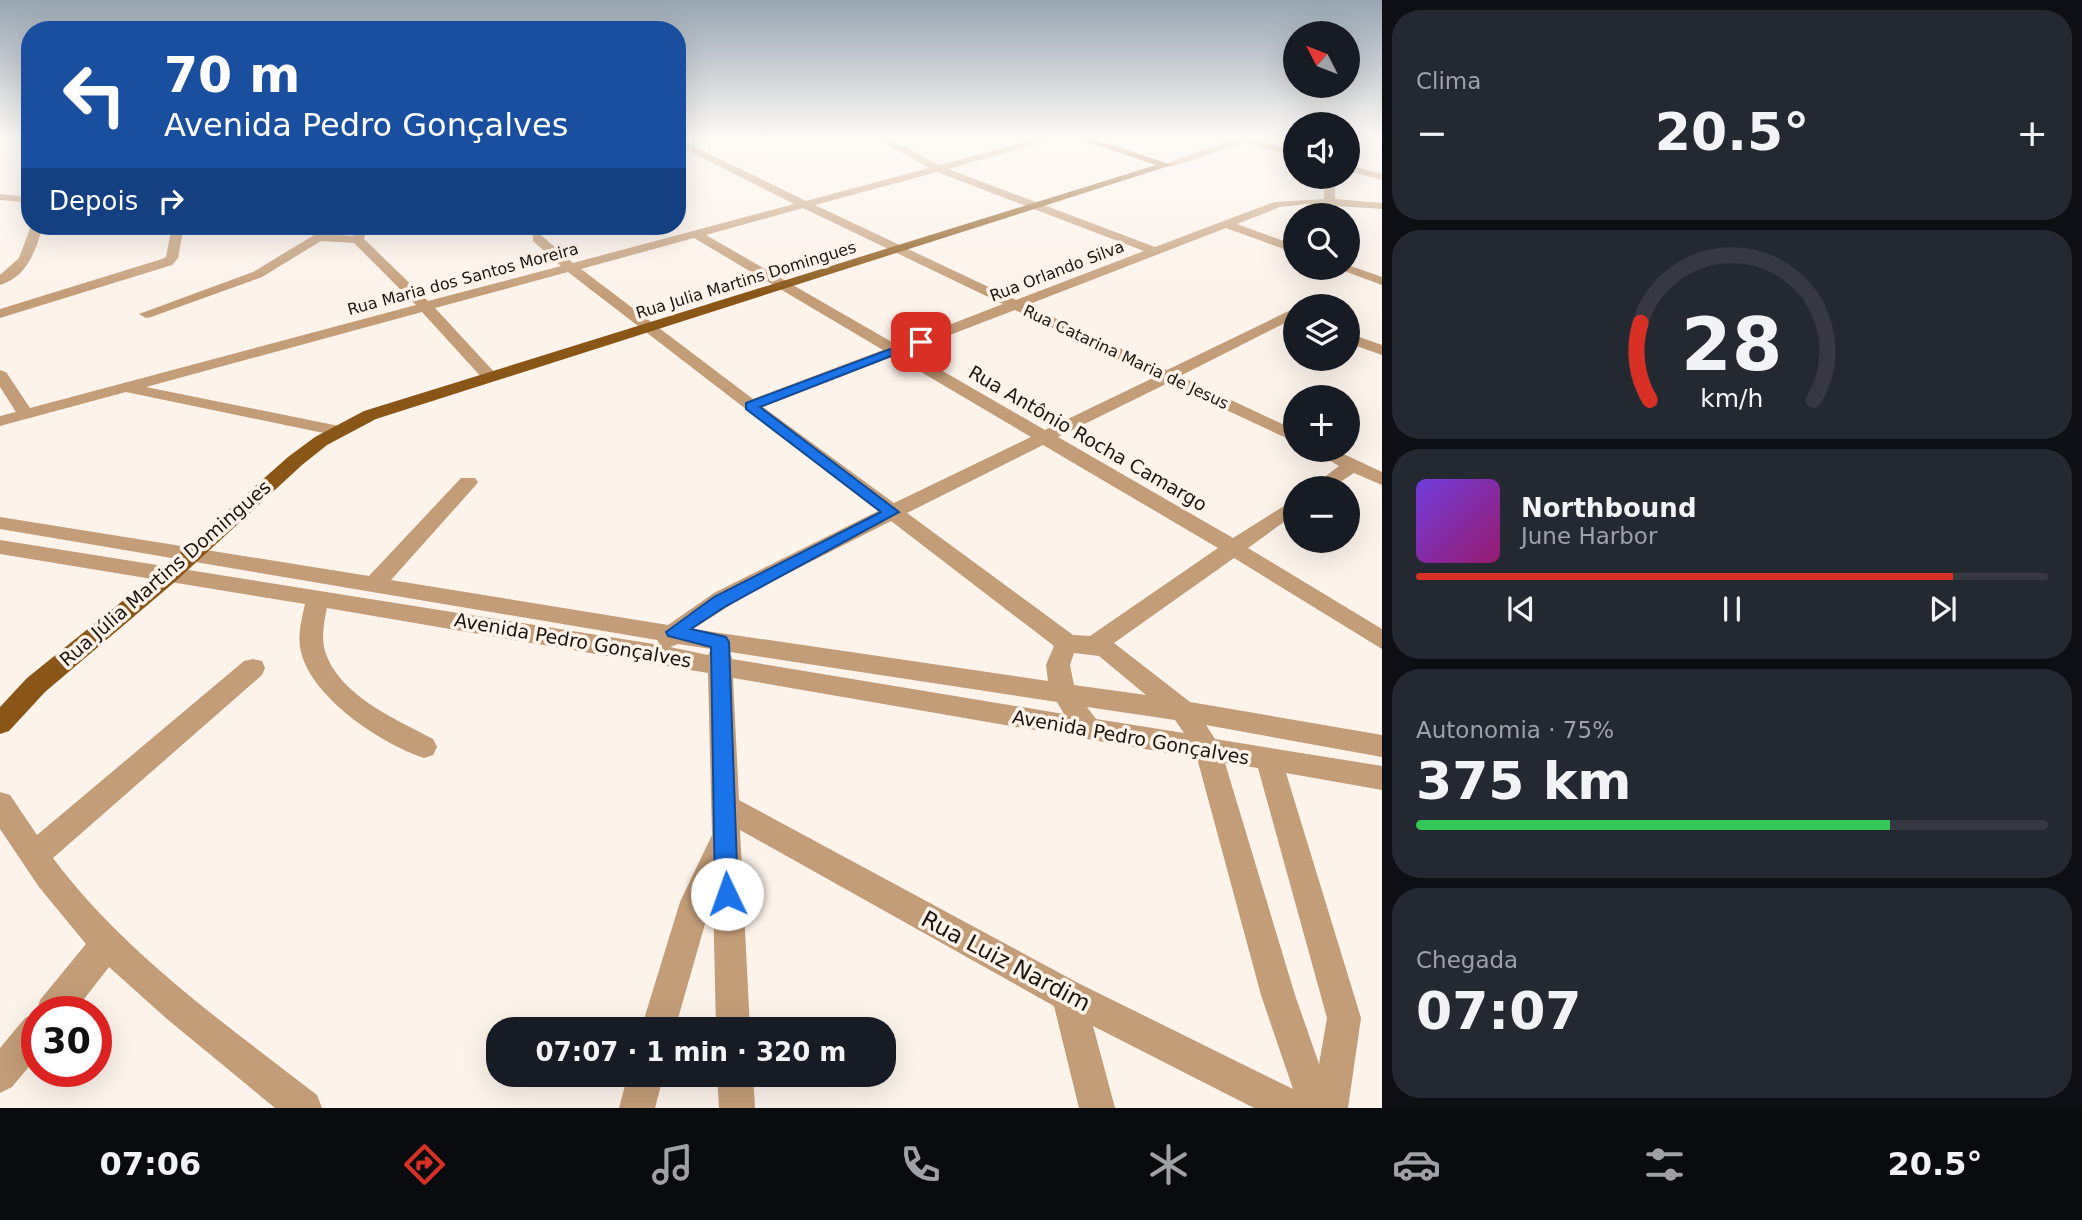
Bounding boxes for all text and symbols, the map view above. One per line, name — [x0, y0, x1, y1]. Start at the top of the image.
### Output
north arrow — [1283, 21, 1360, 98]
map controls — [1283, 21, 1360, 553]
text: 70 m — [164, 47, 300, 104]
icon: left — [49, 49, 140, 140]
text: Clima — [1416, 68, 1481, 94]
text: 20.5° — [1655, 102, 1809, 162]
text: Avenida Pedro Gonçalves — [164, 106, 568, 144]
text: − — [1416, 111, 1448, 155]
text: + — [2016, 111, 2048, 155]
button: sound — [1283, 112, 1360, 189]
icon: right — [152, 182, 190, 220]
text: Depois — [49, 186, 138, 216]
button: search — [1283, 203, 1360, 280]
street label: Rua Julia Martins Domingues — [634, 237, 858, 323]
street label: Rua Orlando Silva — [987, 237, 1127, 305]
street label: Rua Maria dos Santos Moreira — [345, 239, 581, 319]
button: layers — [1283, 294, 1360, 371]
street label: Rua Catarina Maria de Jesus — [1020, 301, 1232, 413]
text: 28 — [1681, 303, 1783, 388]
pin — [891, 312, 951, 372]
icon: arrive — [902, 323, 940, 361]
street label: Rua Antônio Rocha Camargo — [965, 361, 1211, 515]
text: km/h — [1700, 384, 1764, 413]
button: + — [1283, 385, 1360, 462]
street label: Rua Júlia Martins Domingues — [55, 475, 275, 671]
button: − — [1283, 476, 1360, 553]
text: Northbound — [1521, 493, 1697, 523]
text: June Harbor — [1521, 523, 1657, 549]
icon: previous — [1502, 590, 1540, 628]
icon: pause — [1713, 590, 1751, 628]
icon: next — [1924, 590, 1962, 628]
street label: Avenida Pedro Gonçalves — [453, 608, 693, 672]
street label: Avenida Pedro Gonçalves — [1011, 705, 1251, 769]
text: Autonomia · 75% — [1416, 717, 1614, 743]
text: 375 km — [1416, 751, 1631, 811]
position arrow — [690, 857, 764, 931]
street label: Rua Luiz Nardim — [917, 906, 1095, 1016]
text: Chegada — [1416, 947, 1518, 973]
text: 07:07 — [1416, 981, 1582, 1041]
speed limit sign: 30 — [21, 996, 112, 1087]
text: 07:07 · 1 min · 320 m — [536, 1037, 846, 1067]
icon: directions — [400, 1140, 449, 1189]
icon: music — [648, 1140, 697, 1189]
icon: phone — [896, 1140, 945, 1189]
icon: climate — [1144, 1140, 1193, 1189]
icon: car — [1392, 1140, 1441, 1189]
icon: filters — [1640, 1140, 1689, 1189]
text: 07:06 — [99, 1145, 201, 1183]
text: 20.5° — [1888, 1145, 1982, 1183]

